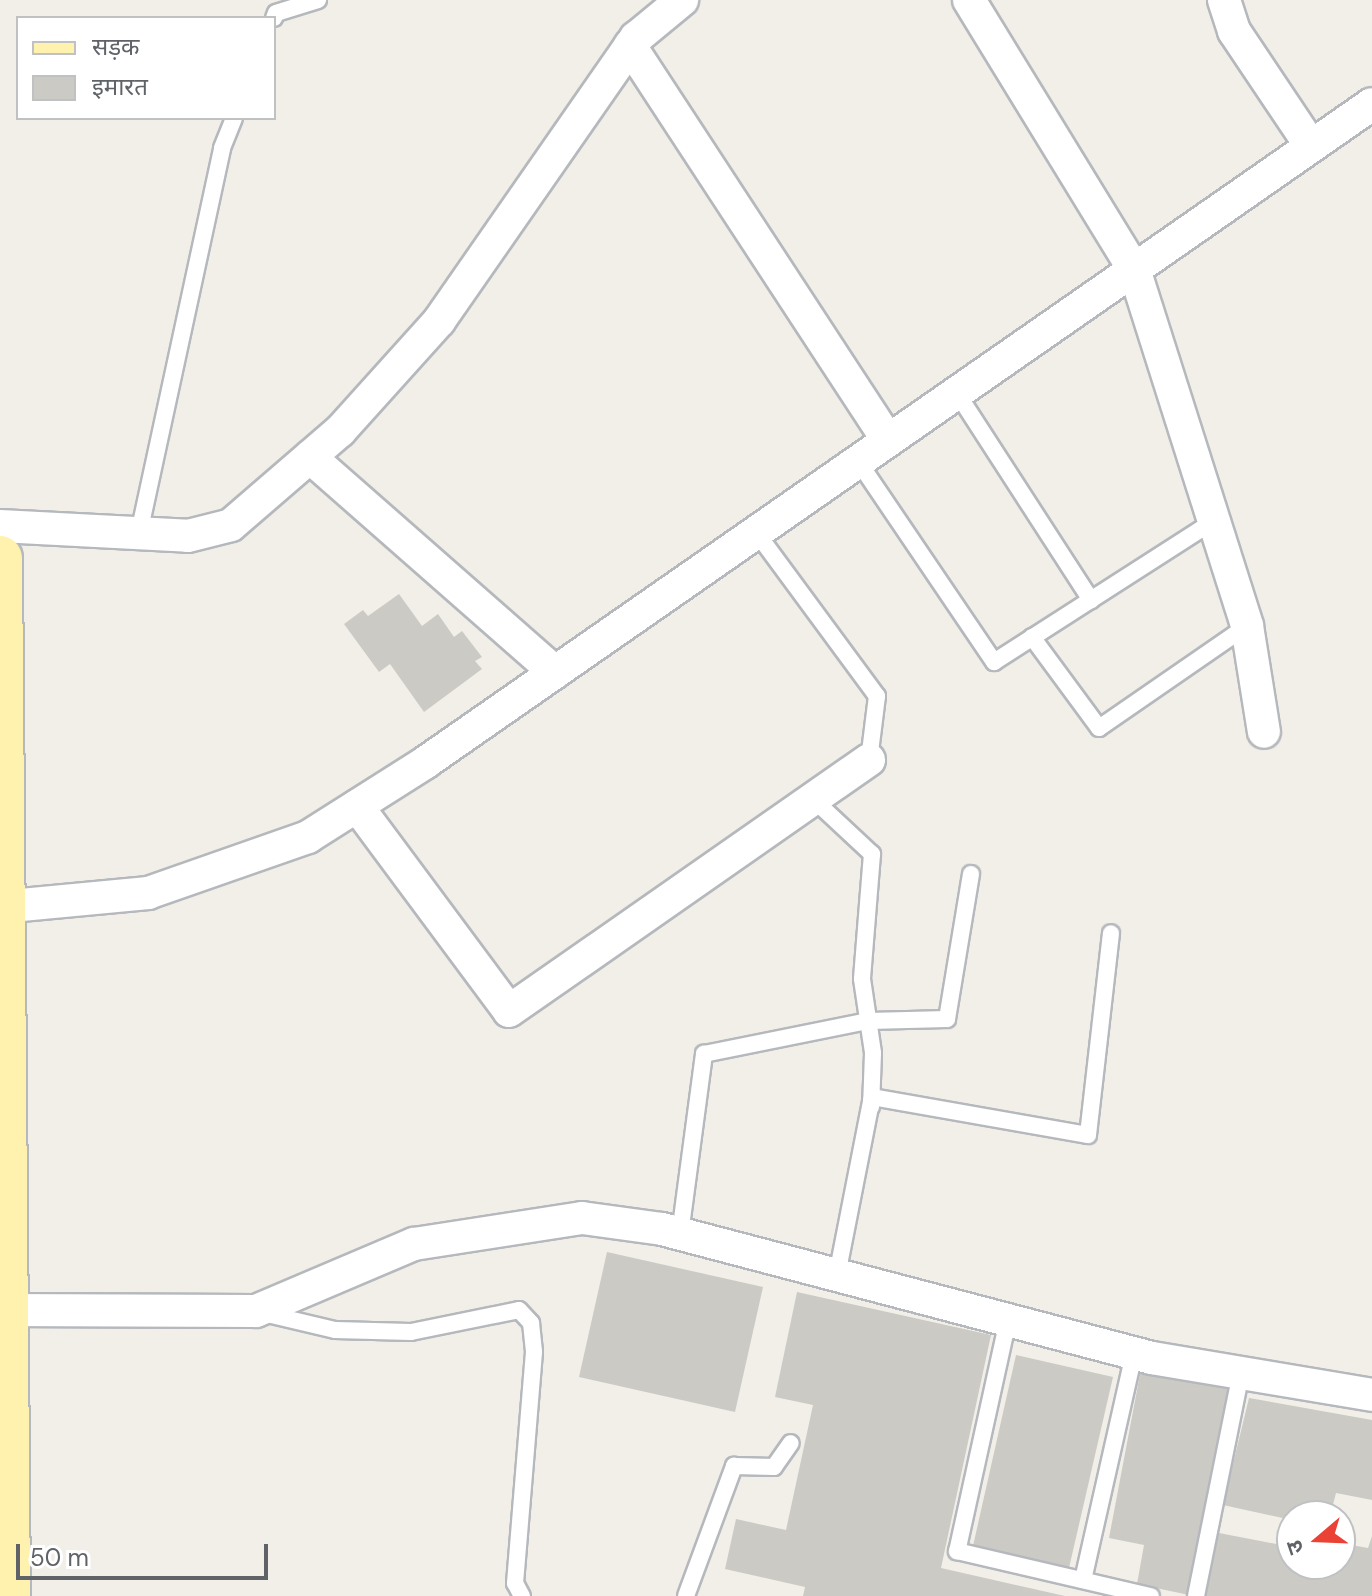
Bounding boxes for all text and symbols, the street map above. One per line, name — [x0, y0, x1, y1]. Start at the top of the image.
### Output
legend — [16, 16, 276, 120]
text: सड़क — [92, 31, 140, 62]
text: इमारत — [92, 71, 148, 102]
north arrow — [1276, 1500, 1356, 1580]
scale bar — [20, 1528, 272, 1578]
text: उ — [1279, 1537, 1311, 1558]
text: 50 m — [30, 1542, 89, 1573]

